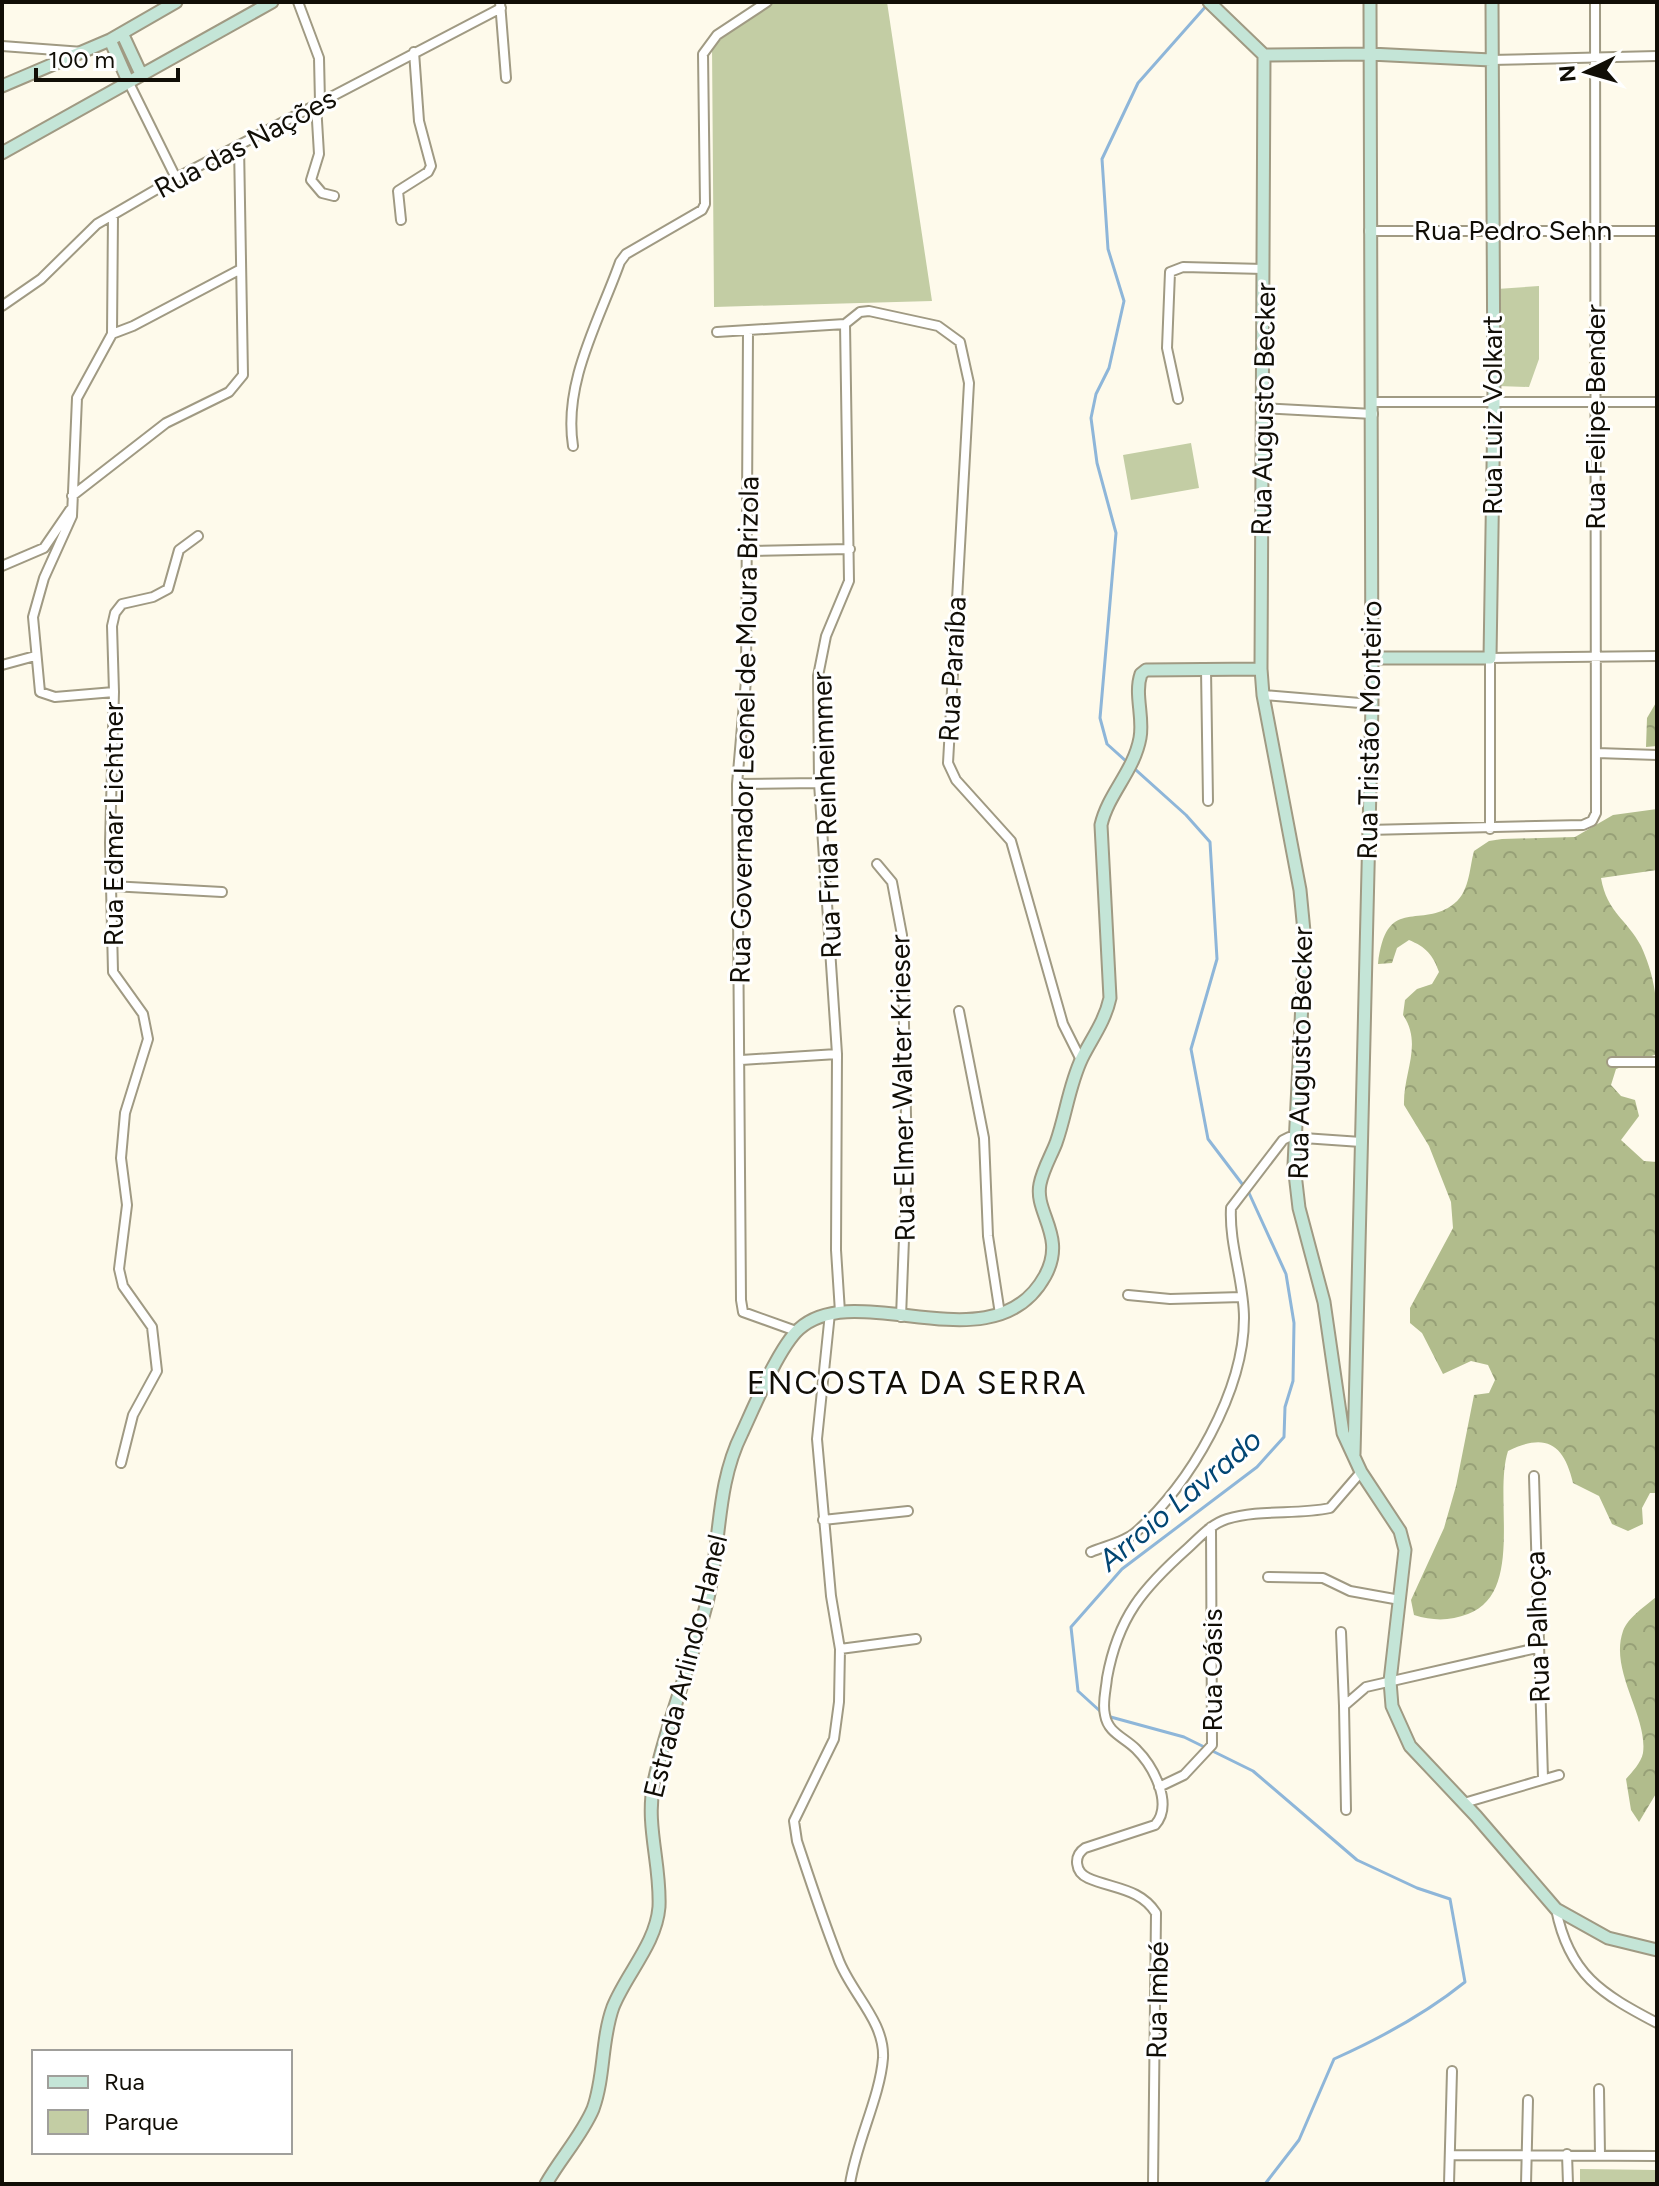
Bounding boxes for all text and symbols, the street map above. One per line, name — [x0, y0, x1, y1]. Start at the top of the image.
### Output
scale bar — [36, 32, 178, 82]
north arrow — [1547, 32, 1627, 112]
text: 100 m — [48, 45, 115, 74]
text: N — [1553, 64, 1582, 83]
street label: Rua das Nações — [148, 81, 342, 205]
street label: Rua Pedro Sehn — [1414, 213, 1612, 247]
street label: Rua Augusto Becker — [1244, 282, 1282, 536]
street label: Rua Felipe Bender — [1578, 304, 1612, 530]
street label: Rua Luiz Volkart — [1475, 315, 1509, 515]
street label: Rua Governador Leonel de Moura Brizola — [723, 476, 765, 984]
street label: Rua Paraíba — [931, 595, 973, 743]
street label: Rua Tristão Monteiro — [1350, 600, 1388, 860]
street label: Rua Frida Reinheimmer — [804, 670, 848, 959]
street label: Rua Edmar Lichtner — [96, 701, 130, 946]
street label: Rua Augusto Becker — [1281, 926, 1319, 1180]
street label: Rua Elmer Walter Krieser — [882, 934, 922, 1242]
district label: ENCOSTA DA SERRA — [747, 1364, 1087, 1402]
water label: Arroio Lavrado — [1090, 1421, 1269, 1579]
street label: Estrada Arlindo Hanel — [636, 1531, 734, 1801]
street label: Rua Palhoça — [1517, 1550, 1557, 1704]
street label: Rua Oásis — [1195, 1609, 1229, 1731]
street label: Rua Imbé — [1139, 1941, 1175, 2059]
legend — [32, 2050, 292, 2154]
text: Rua — [104, 2067, 145, 2096]
text: Parque — [104, 2107, 178, 2136]

